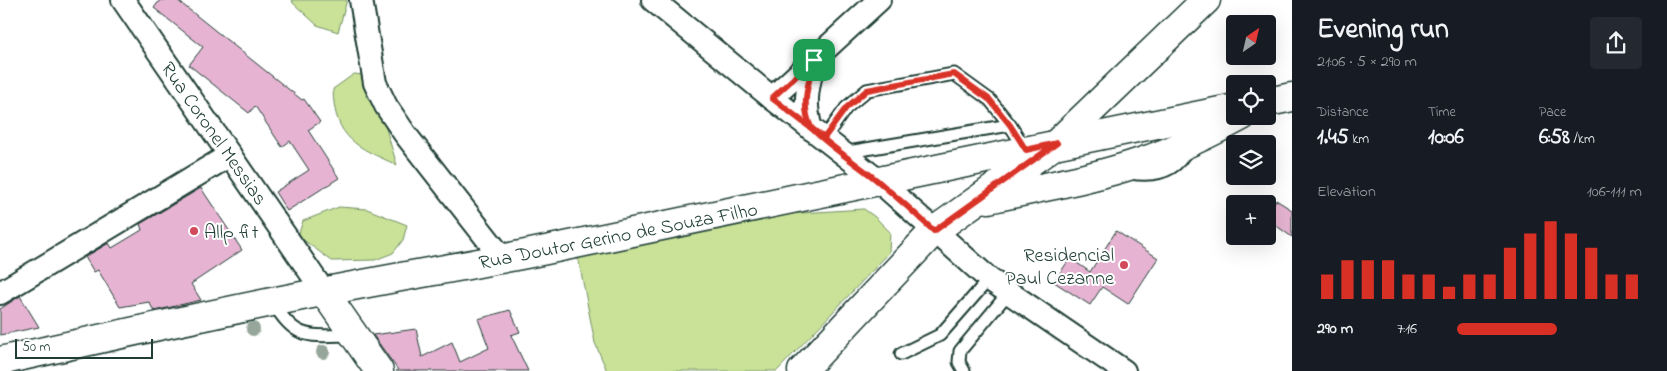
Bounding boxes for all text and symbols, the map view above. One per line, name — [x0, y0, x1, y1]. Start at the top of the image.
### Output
text: Evening run — [1317, 10, 1449, 51]
north arrow — [1226, 15, 1276, 65]
map controls — [1226, 15, 1276, 245]
button: share — [1590, 17, 1642, 69]
pin — [793, 39, 835, 81]
icon: arrive — [800, 46, 828, 74]
text: 21:06 · 5 × 290 m — [1317, 50, 1417, 74]
street label: Rua Coronel Messias — [152, 57, 273, 212]
button: locate — [1226, 75, 1276, 125]
text: Distance — [1317, 102, 1369, 123]
text: Time — [1428, 102, 1456, 123]
text: Pace — [1539, 102, 1566, 123]
text: 1.45 — [1317, 123, 1349, 153]
text: 10:06 — [1428, 123, 1464, 153]
text: 6:58 — [1539, 123, 1570, 153]
text: km — [1349, 129, 1369, 150]
text: /km — [1570, 129, 1595, 150]
button: layers — [1226, 135, 1276, 185]
text: Elevation — [1317, 180, 1376, 204]
text: 106–111 m — [1587, 180, 1642, 204]
button: + — [1226, 195, 1276, 245]
street label: Rua Doutor Gerino de Souza Filho — [477, 196, 760, 279]
place label: Allp fit — [204, 219, 259, 248]
marker: Allp fit — [188, 225, 200, 237]
place label: Residencial Paul Cezanne — [1005, 242, 1114, 294]
marker: Residencial Paul Cezanne — [1118, 259, 1130, 271]
text: 290 m — [1317, 317, 1353, 341]
text: 7:16 — [1397, 317, 1417, 341]
scale bar — [15, 336, 152, 359]
text: 50 m — [22, 337, 50, 358]

